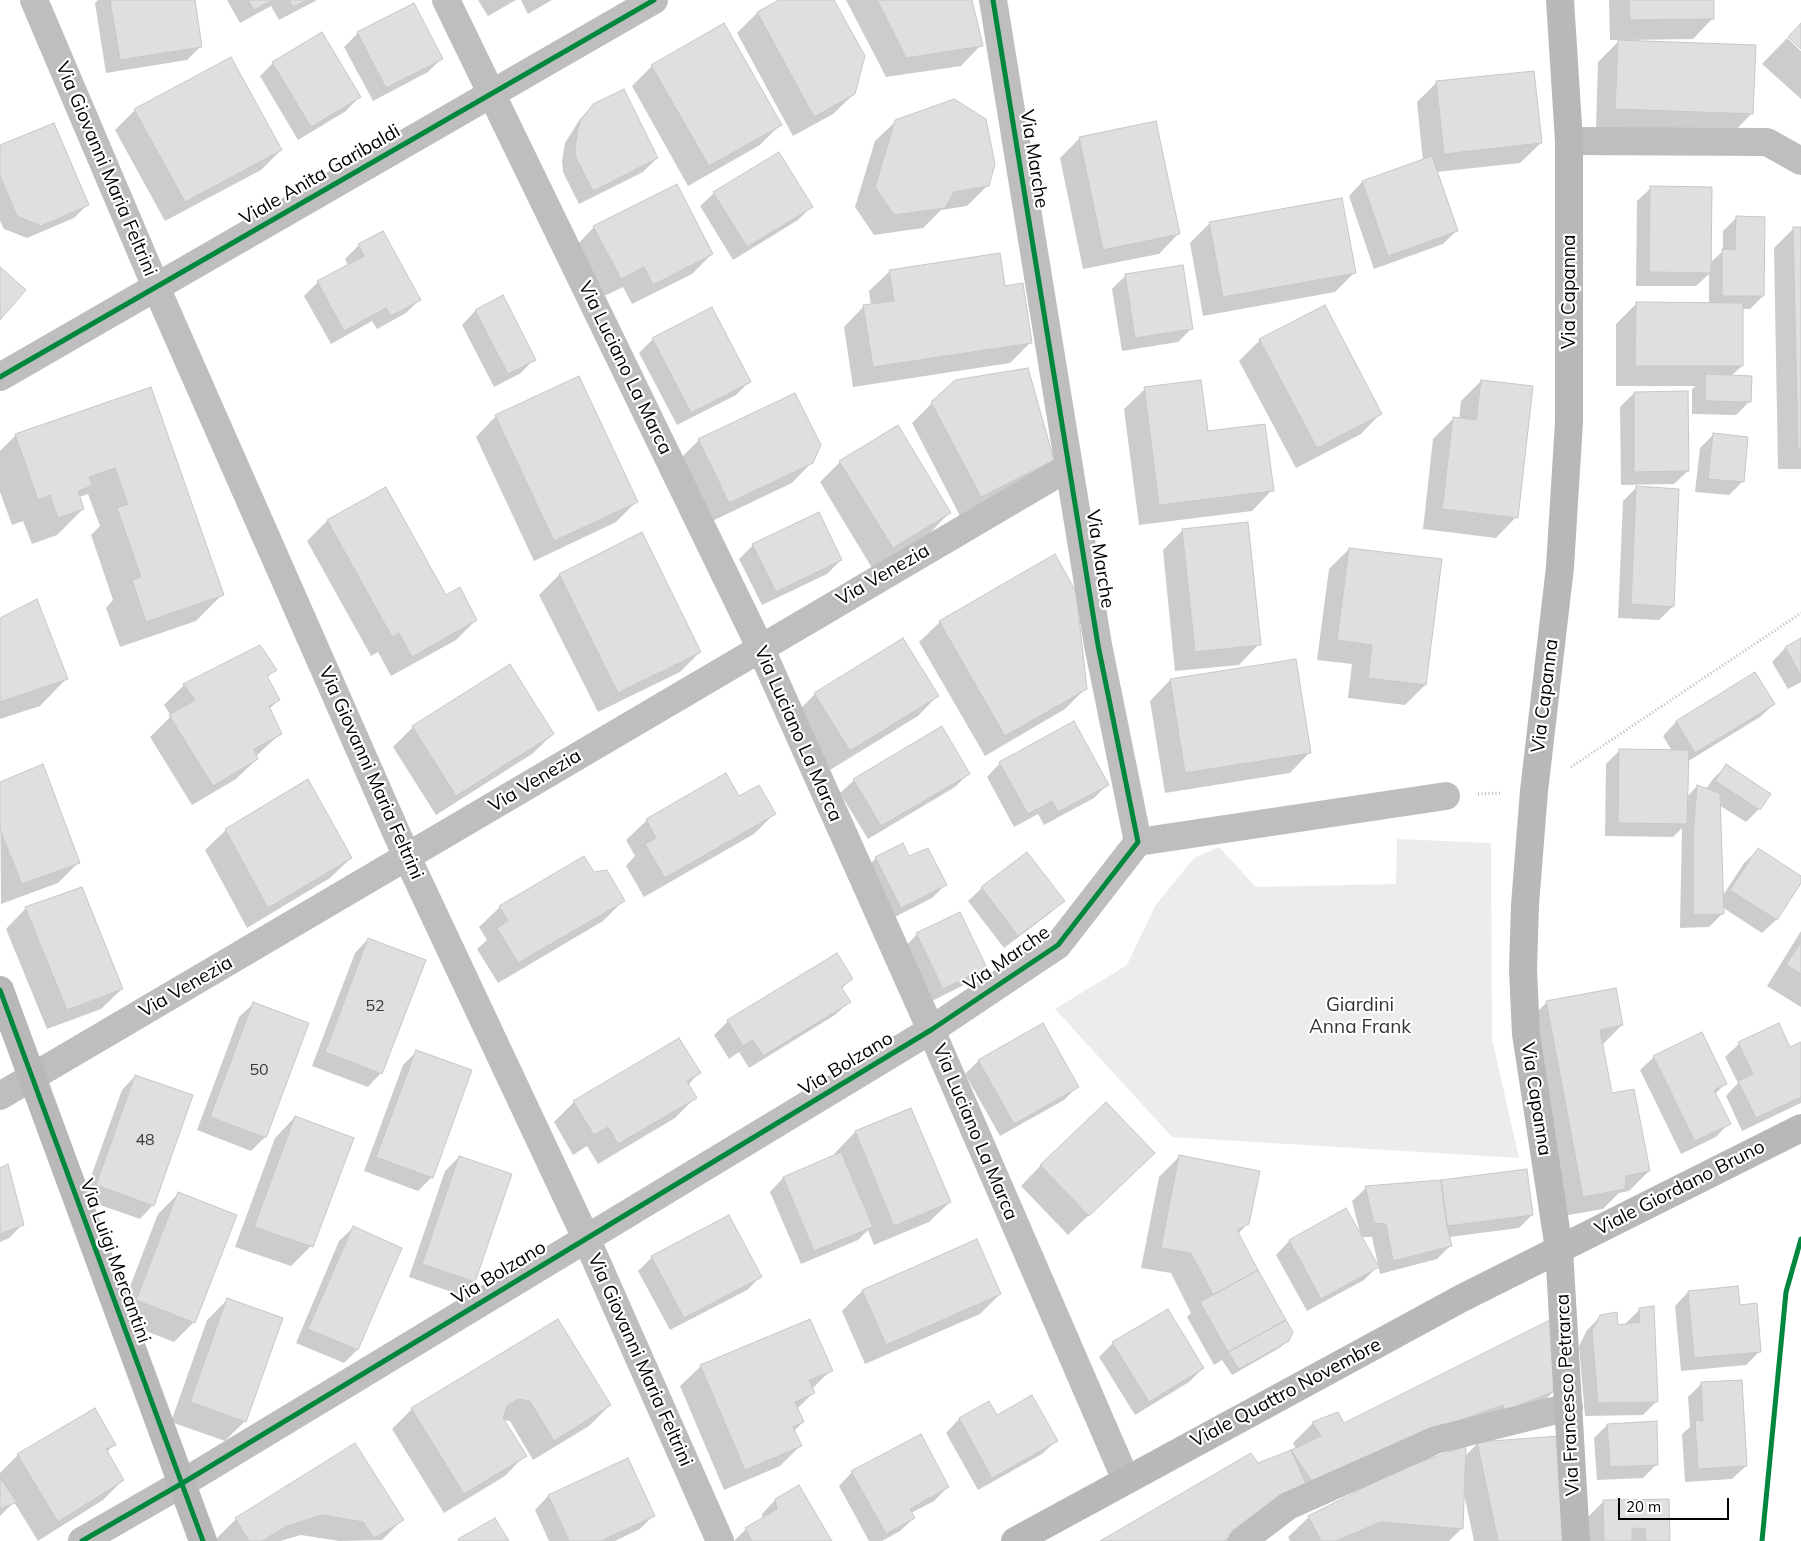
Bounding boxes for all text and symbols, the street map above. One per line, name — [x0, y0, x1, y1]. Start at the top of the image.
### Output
street label: Via Giovanni Maria Feltrini — [50, 58, 162, 280]
street label: Via Marche — [1015, 108, 1053, 210]
street label: Viale Anita Garibaldi — [236, 120, 404, 230]
street label: Via Capanna — [1558, 235, 1580, 349]
street label: Via Luciano La Marca — [573, 278, 677, 458]
street label: Via Marche — [1081, 508, 1119, 610]
street label: Via Venezia — [832, 539, 934, 611]
street label: Via Capanna — [1527, 638, 1563, 754]
street label: Via Luciano La Marca — [749, 643, 847, 825]
street label: Via Giovanni Maria Feltrini — [314, 663, 428, 883]
street label: Via Venezia — [485, 744, 585, 818]
street label: Via Marche — [960, 921, 1054, 997]
street label: Via Venezia — [135, 951, 237, 1023]
park label: Giardini Anna Frank — [1309, 994, 1411, 1038]
house number: 52 — [365, 996, 385, 1016]
street label: Via Bolzano — [795, 1027, 897, 1101]
street label: Via Luciano La Marca — [927, 1040, 1023, 1224]
street label: Via Capanna — [1516, 1041, 1556, 1157]
house number: 50 — [249, 1060, 269, 1080]
house number: 48 — [135, 1130, 155, 1150]
street label: Viale Giordano Bruno — [1591, 1135, 1769, 1241]
street label: Via Luigi Mercantini — [75, 1176, 155, 1346]
street label: Via Bolzano — [448, 1236, 550, 1310]
street label: Via Giovanni Maria Feltrini — [583, 1250, 697, 1470]
street label: Via Francesco Petrarca — [1551, 1293, 1585, 1497]
street label: Viale Quattro Novembre — [1187, 1333, 1385, 1453]
scale bar — [1621, 1488, 1732, 1520]
text: 20 m — [1626, 1497, 1661, 1516]

